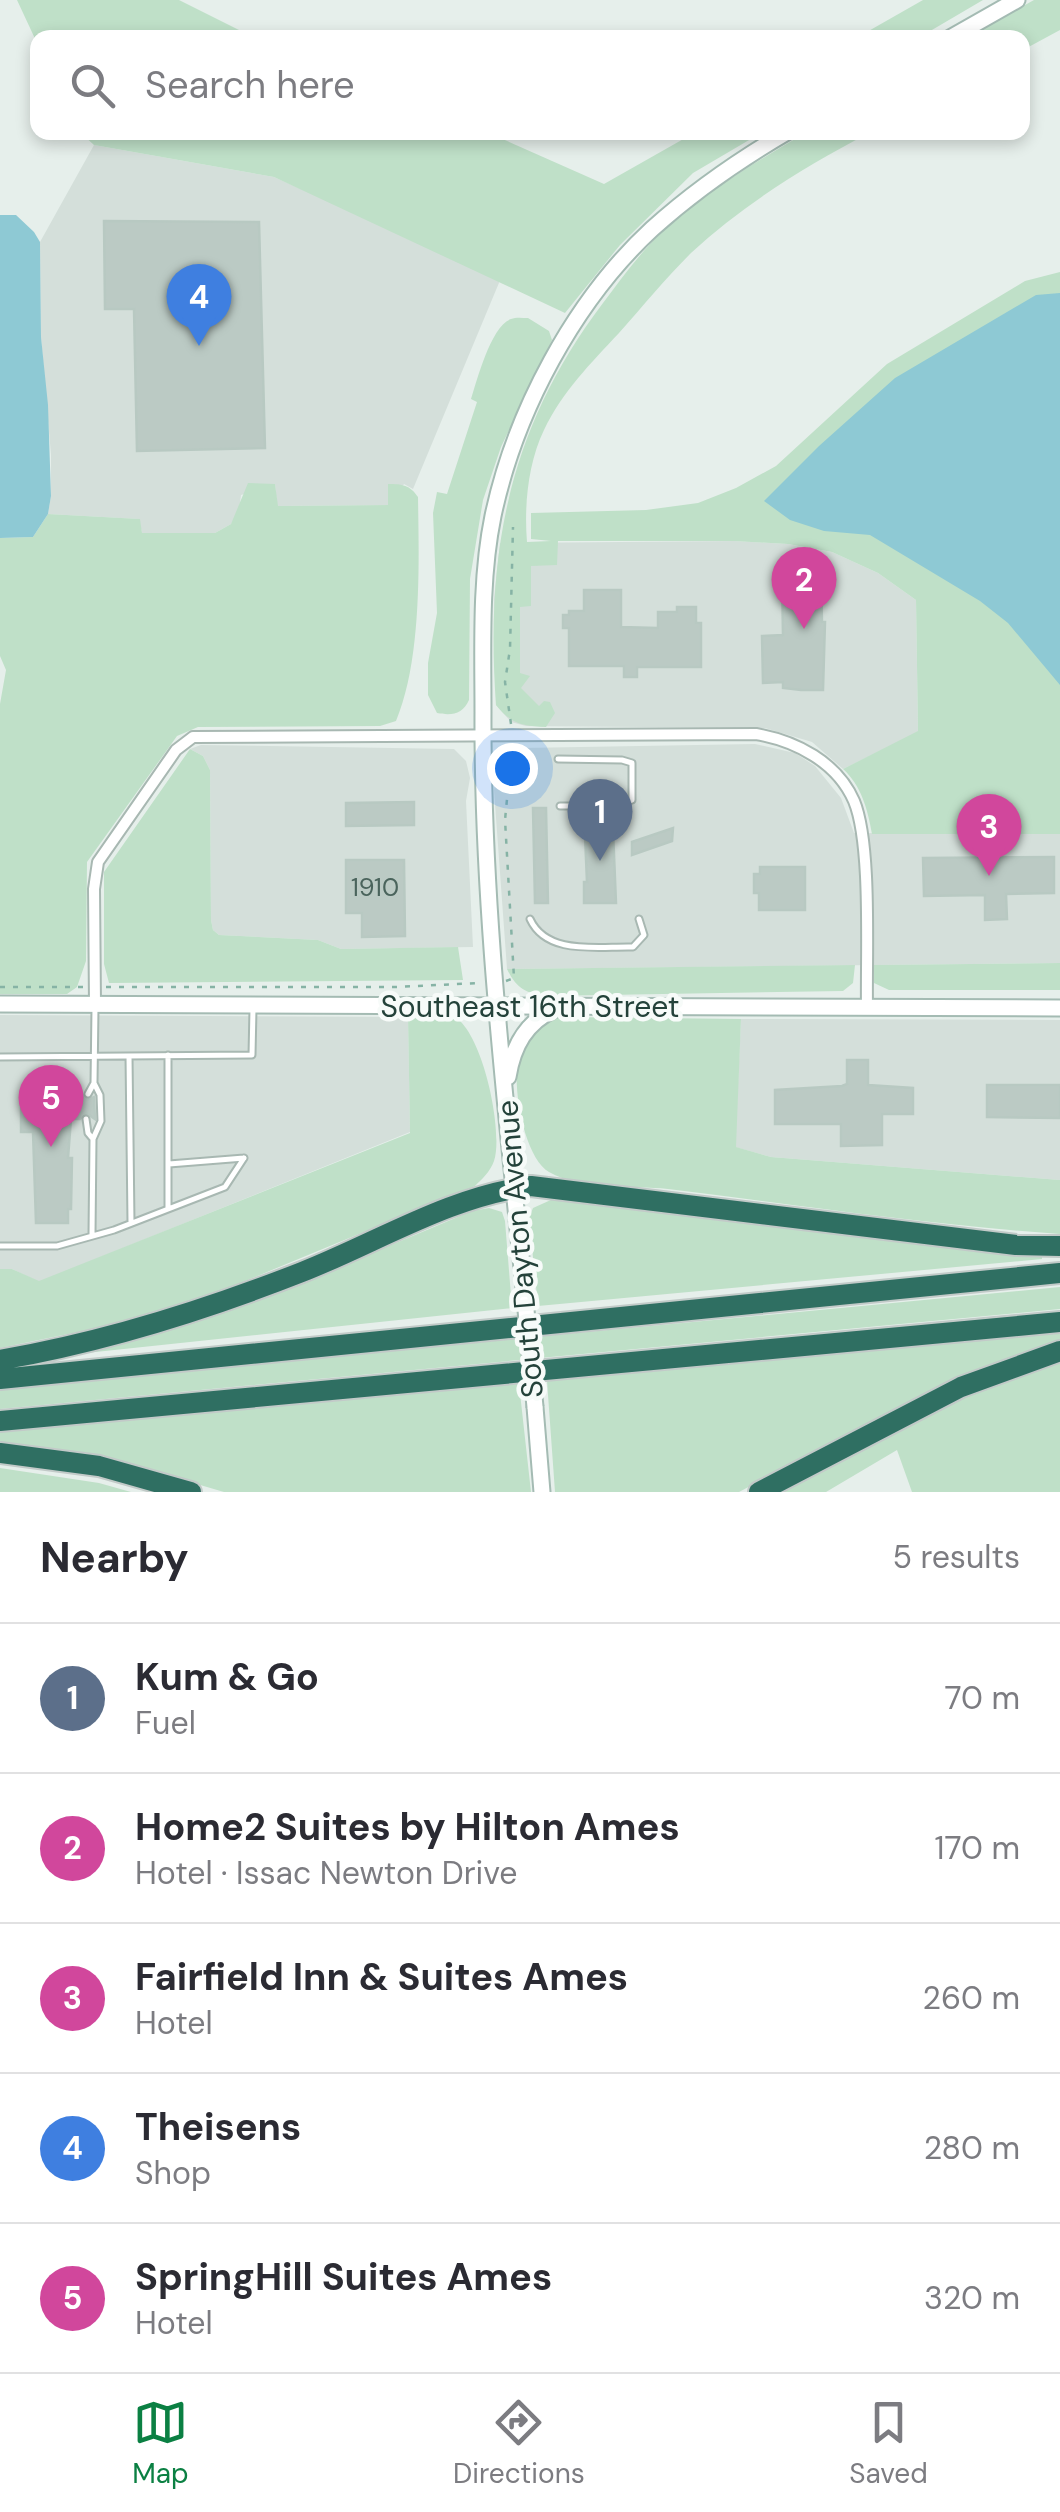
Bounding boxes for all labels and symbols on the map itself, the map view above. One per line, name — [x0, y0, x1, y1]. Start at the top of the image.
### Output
pin: 4 — [166, 264, 232, 346]
pin: 2 — [772, 546, 836, 629]
your location — [487, 743, 538, 794]
pin: 1 — [568, 778, 632, 861]
pin: 3 — [956, 794, 1022, 876]
house number: 1910 — [351, 871, 399, 904]
street label: Southeast 16th Street — [380, 987, 680, 1026]
pin: 5 — [18, 1064, 84, 1147]
street label: South Dayton Avenue — [487, 1098, 552, 1400]

